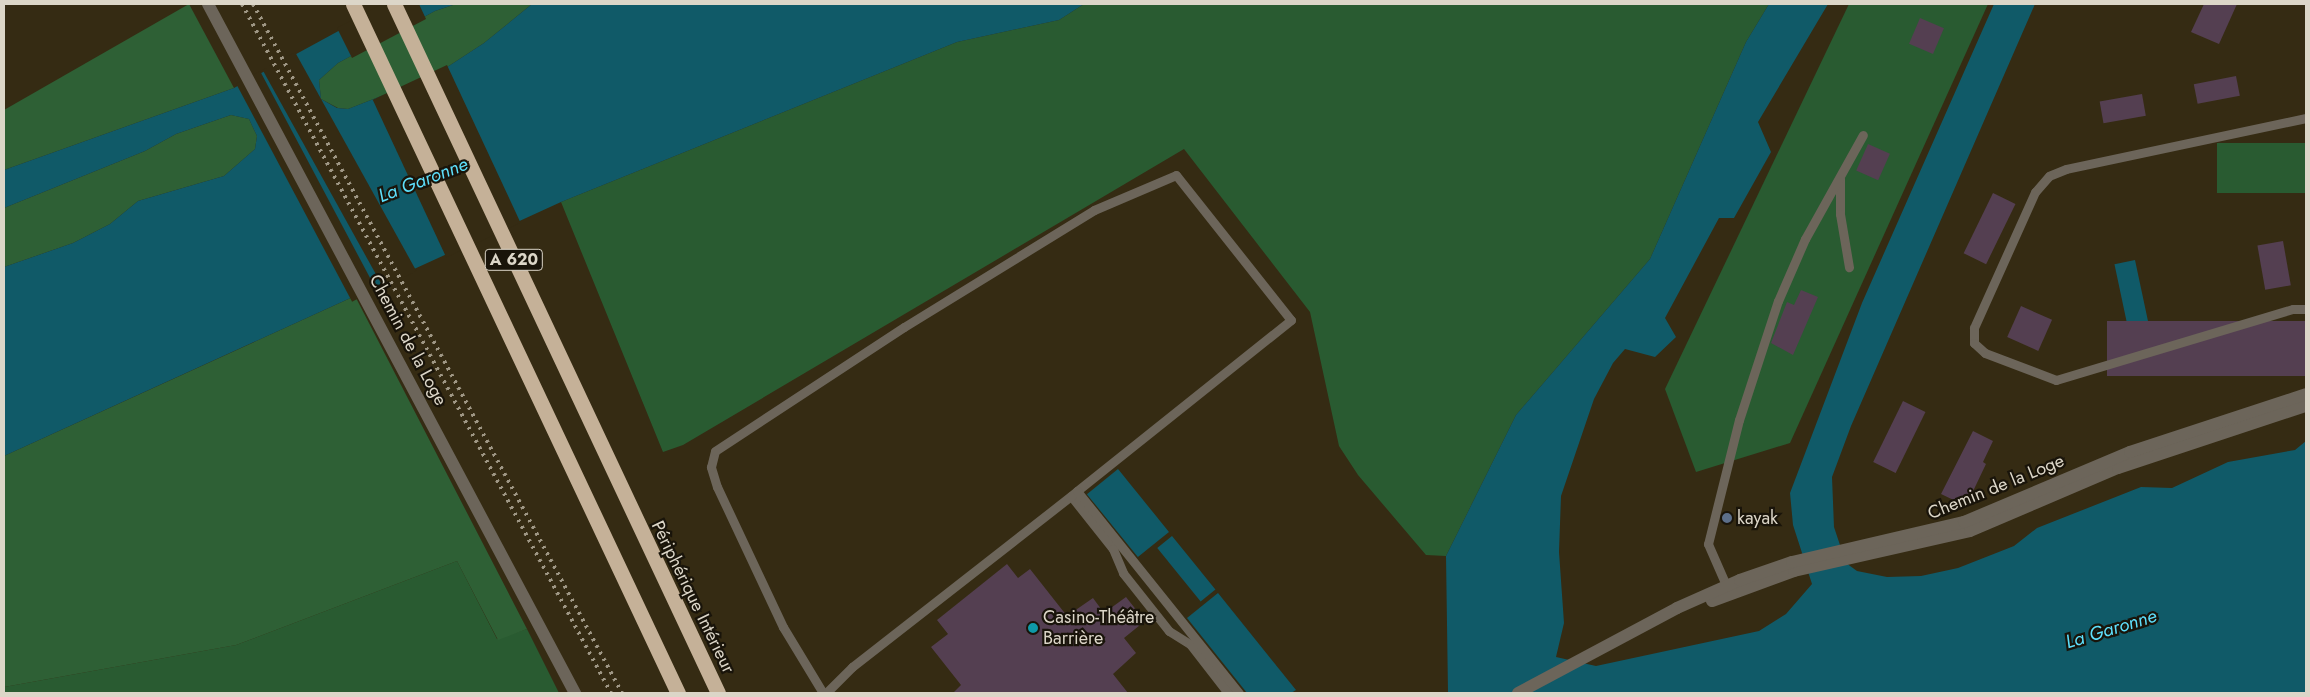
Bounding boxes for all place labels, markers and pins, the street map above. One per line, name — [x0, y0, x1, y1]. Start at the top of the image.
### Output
place label: kayak — [1737, 507, 1778, 529]
marker: kayak — [1721, 512, 1733, 524]
place label: Casino-Théâtre Barrière — [1043, 607, 1154, 650]
marker: Casino-Théâtre Barrière — [1027, 622, 1039, 634]

